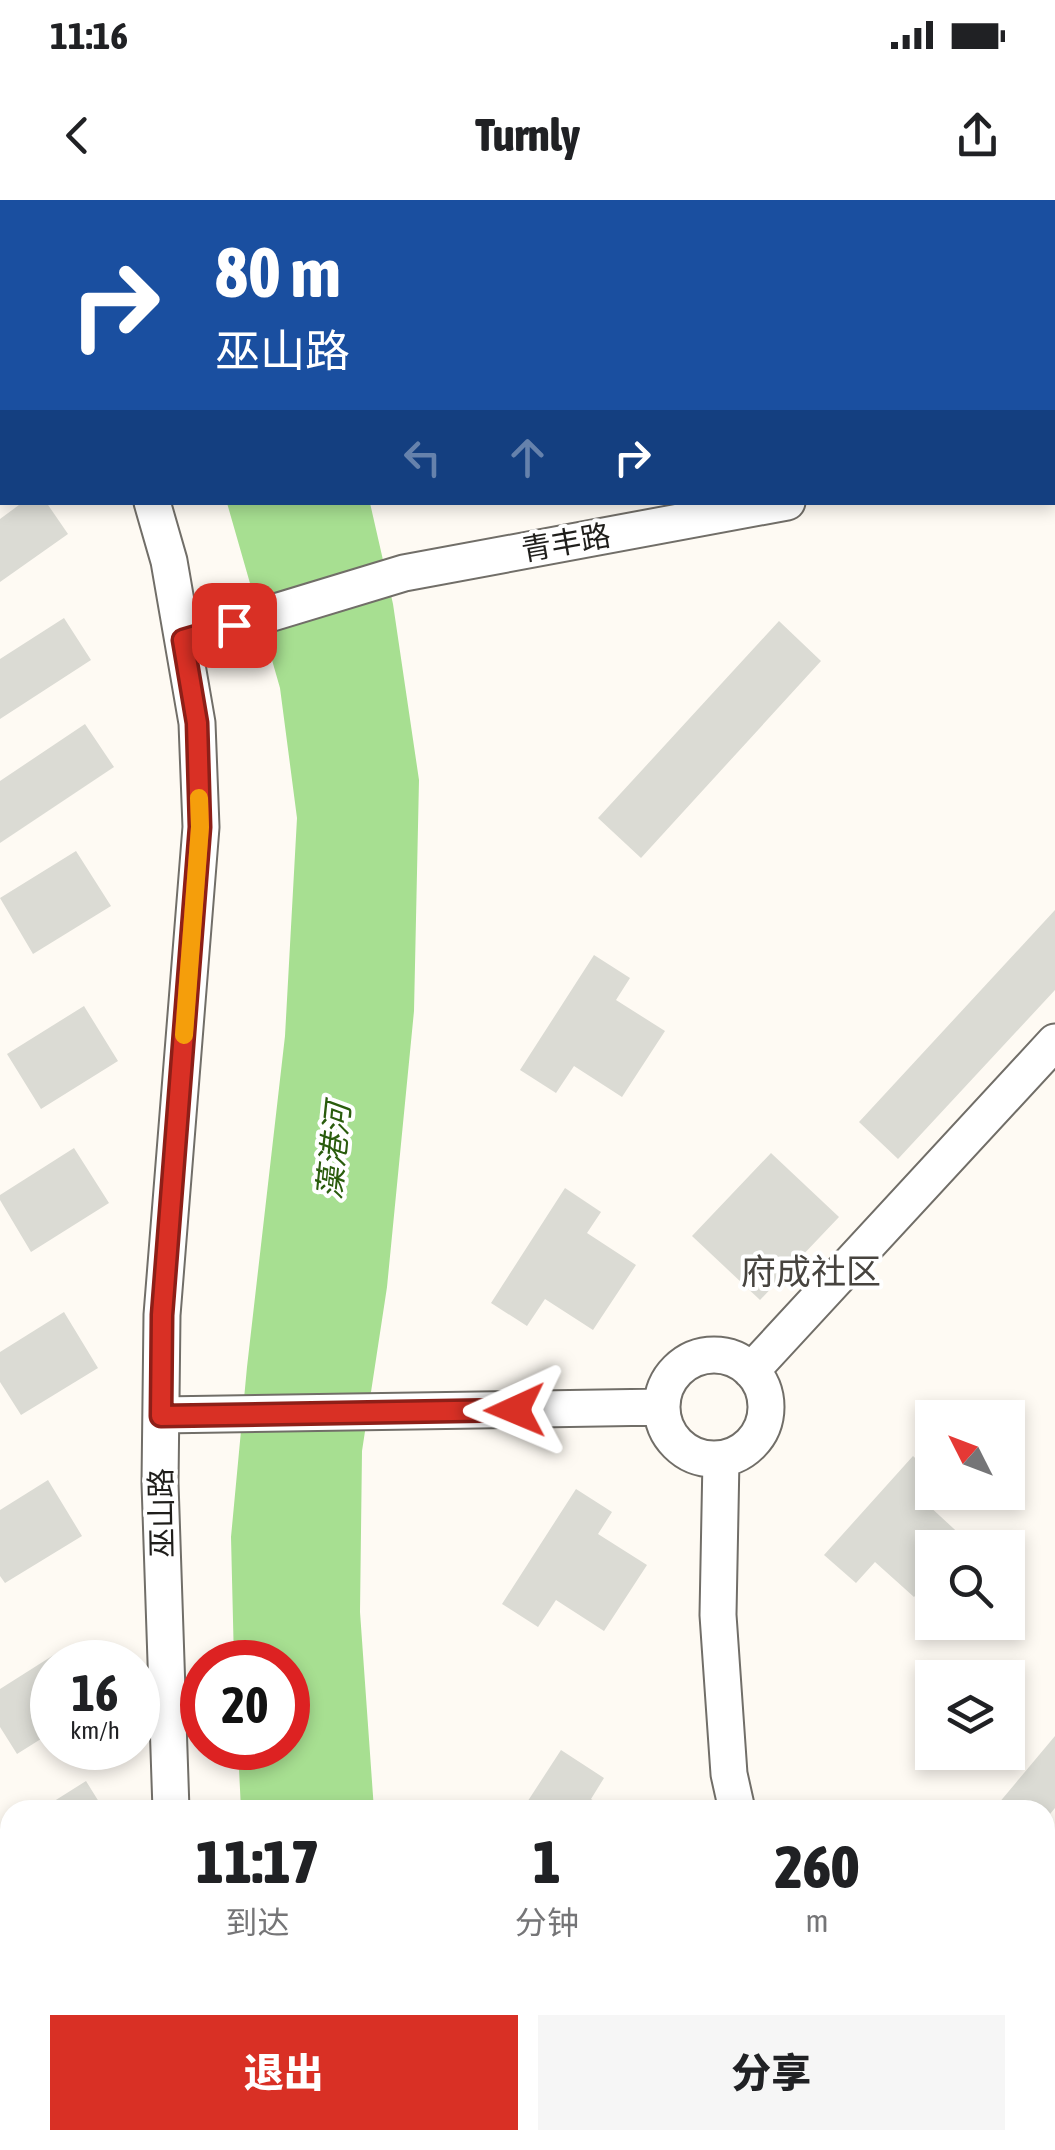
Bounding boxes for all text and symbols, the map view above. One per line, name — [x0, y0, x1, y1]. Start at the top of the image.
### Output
text: 11:16 — [50, 14, 128, 57]
icon: back — [50, 108, 105, 163]
icon: share — [950, 108, 1005, 163]
text: Turnly — [475, 109, 580, 161]
text: 80 m — [215, 232, 341, 312]
icon: right — [50, 240, 180, 370]
text: 巫山路 — [215, 325, 350, 377]
icon: left — [395, 430, 450, 485]
icon: ahead — [500, 430, 555, 485]
icon: right — [605, 430, 660, 485]
street label: 青丰路 — [519, 517, 613, 567]
pin — [192, 583, 277, 668]
icon: arrive — [207, 598, 262, 653]
water label: 藻港河 — [310, 1095, 358, 1201]
district label: 府成社区 — [741, 1251, 881, 1291]
position arrow — [463, 1358, 567, 1462]
north arrow — [915, 1400, 1025, 1510]
map controls — [915, 1400, 1025, 1770]
street label: 巫山路 — [143, 1468, 179, 1558]
button: search — [915, 1530, 1025, 1640]
speed limit sign: 20 — [180, 1640, 310, 1770]
button: layers — [915, 1660, 1025, 1770]
text: 16 — [71, 1664, 118, 1722]
text: km/h — [70, 1716, 120, 1744]
text: 11:17 — [196, 1827, 319, 1896]
text: 1 — [533, 1827, 561, 1896]
text: 260 — [775, 1832, 859, 1901]
text: m — [805, 1902, 828, 1939]
text: 到达 — [225, 1904, 289, 1941]
text: 分钟 — [515, 1904, 579, 1941]
button: 退出 — [50, 2015, 518, 2130]
button: 分享 — [538, 2015, 1005, 2130]

